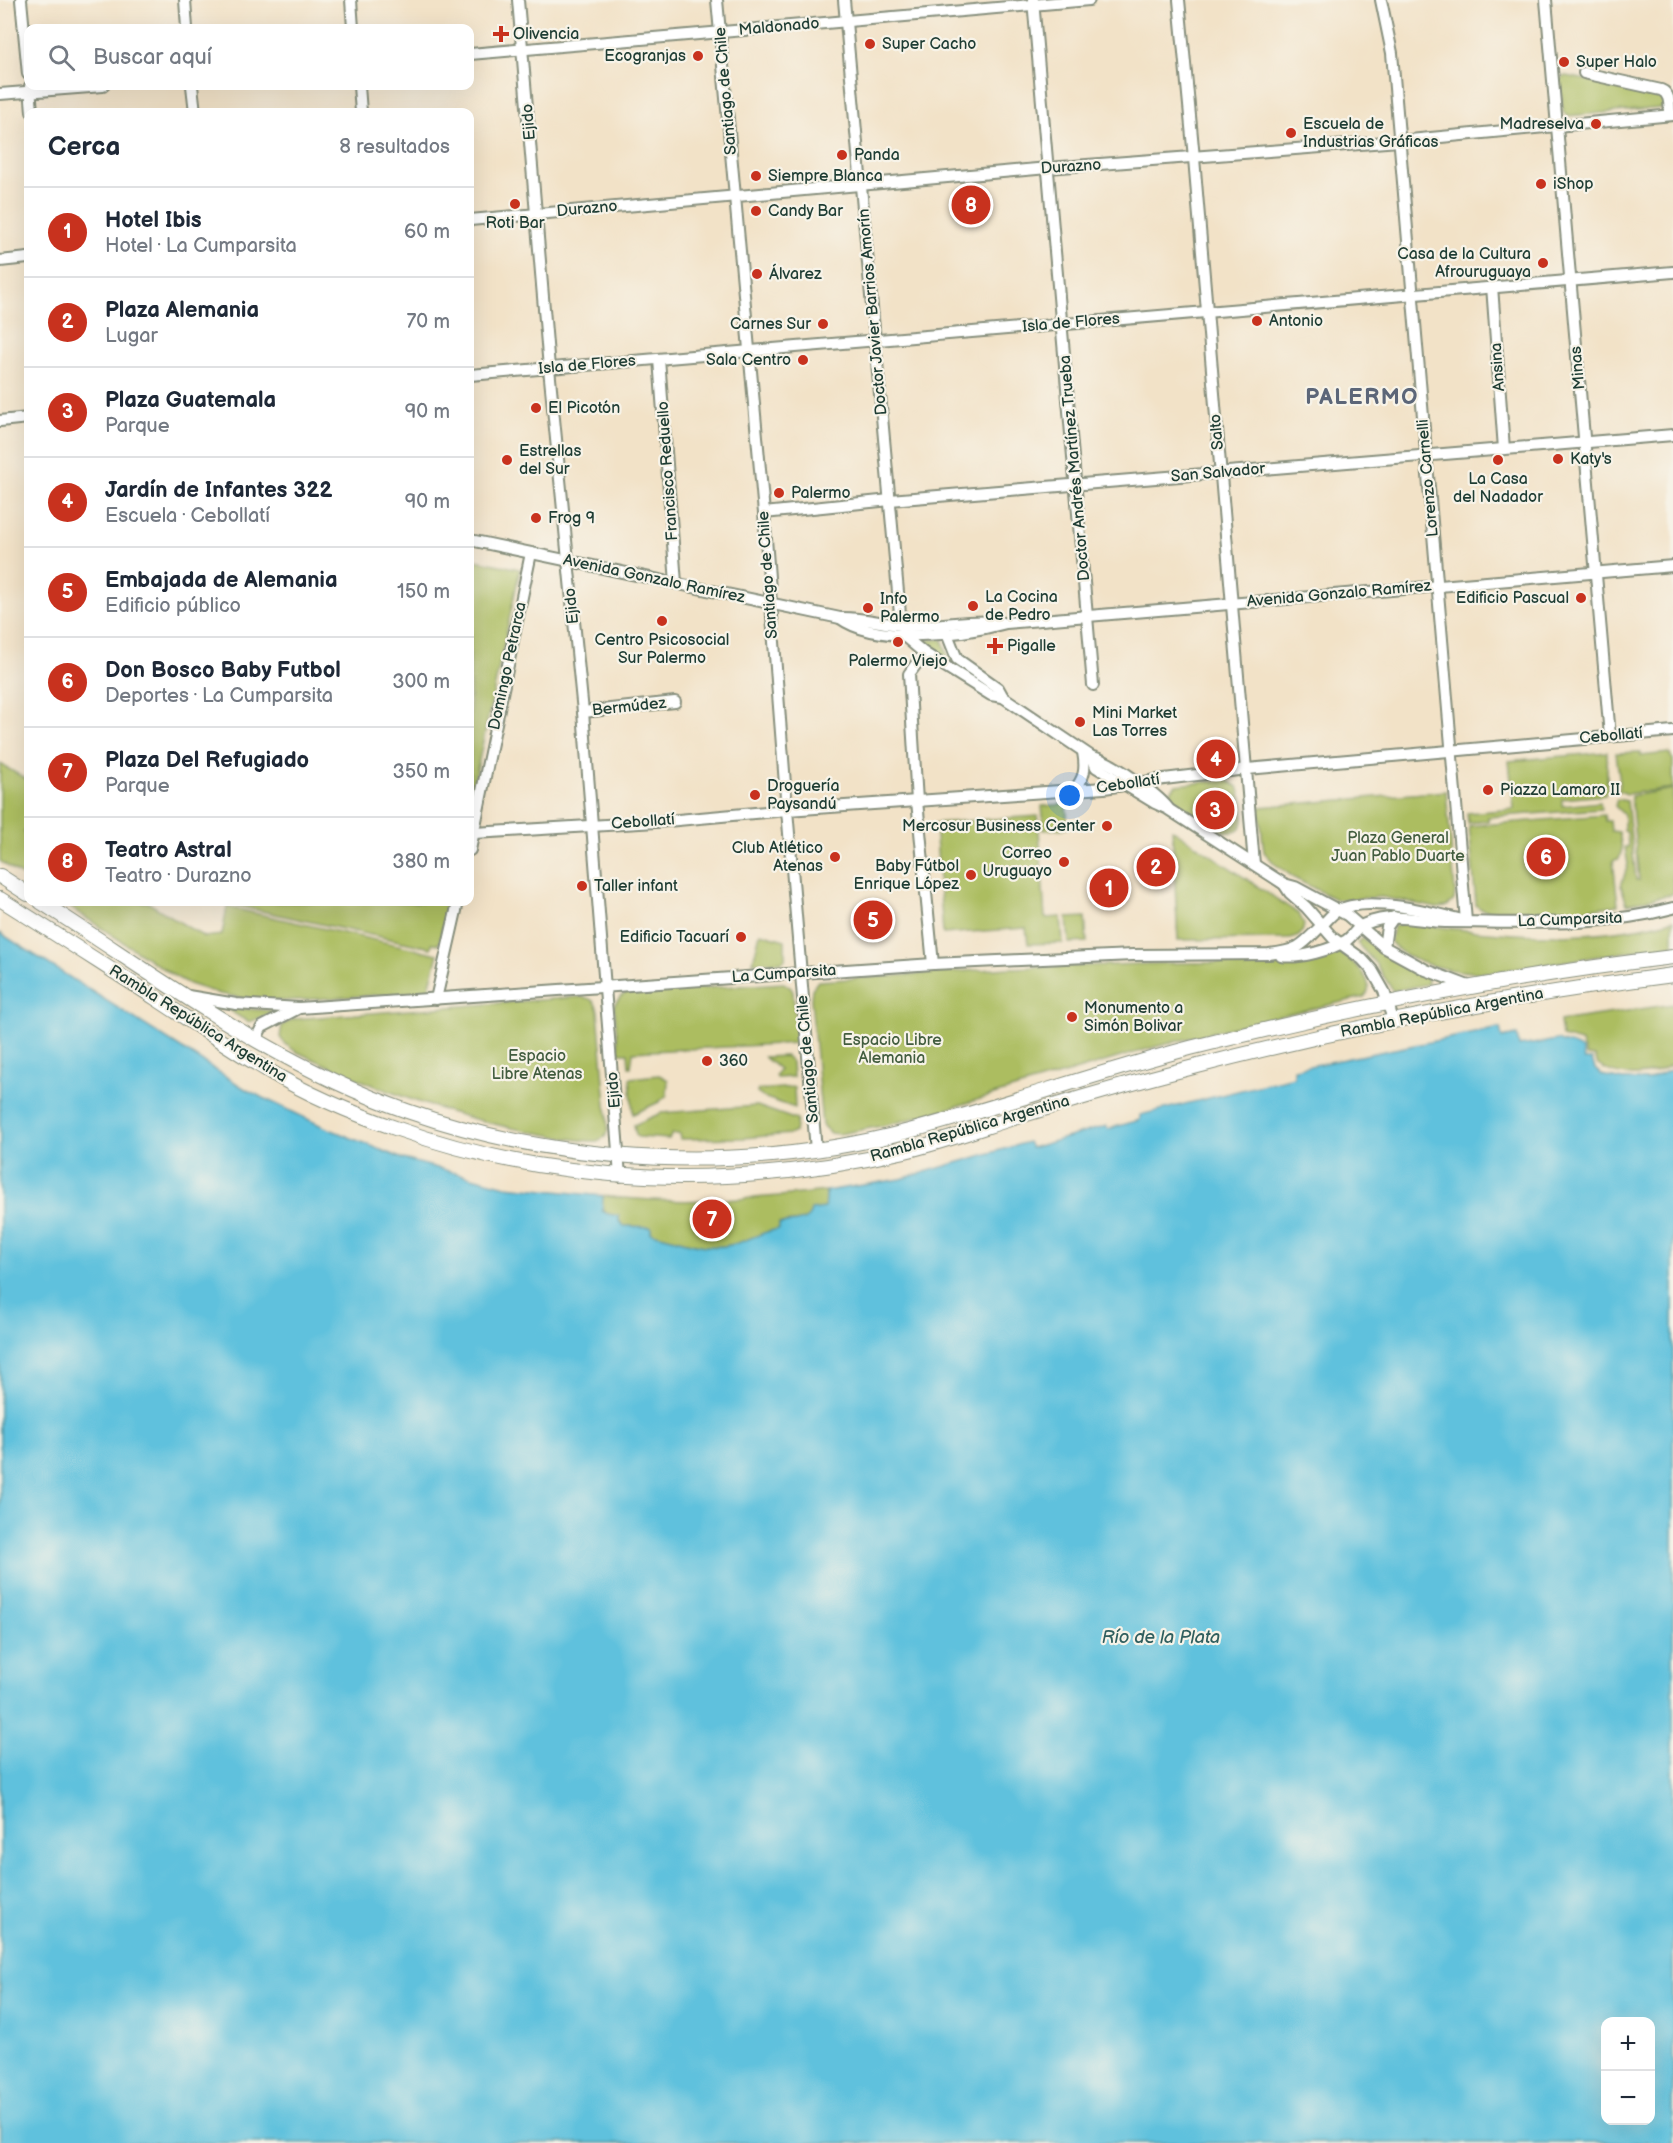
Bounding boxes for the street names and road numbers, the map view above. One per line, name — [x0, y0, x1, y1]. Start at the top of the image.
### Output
street label: Maldonado — [738, 14, 820, 40]
street label: Santiago de Chile — [711, 26, 741, 156]
street label: Ejido — [518, 103, 540, 141]
street label: Durazno — [1040, 155, 1102, 179]
street label: Durazno — [556, 197, 618, 221]
street label: Doctor Javier Barrios Amorín — [855, 208, 891, 416]
street label: Isla de Flores — [1022, 309, 1121, 337]
street label: Ansina — [1487, 342, 1509, 392]
street label: Minas — [1567, 345, 1589, 391]
street label: Isla de Flores — [538, 351, 637, 379]
street label: Doctor Andrés Martínez Trueba — [1056, 354, 1094, 582]
street label: Francisco Reduello — [654, 401, 682, 541]
street label: Salto — [1206, 413, 1228, 451]
street label: Lorenzo Carnelli — [1413, 418, 1443, 538]
street label: San Salvador — [1170, 459, 1266, 487]
street label: Santiago de Chile — [754, 510, 782, 640]
street label: Avenida Gonzalo Ramírez — [561, 550, 747, 608]
street label: Avenida Gonzalo Ramírez — [1246, 576, 1432, 612]
street label: Ejido — [561, 587, 583, 625]
street label: Domingo Petrarca — [485, 600, 531, 732]
street label: Bermúdez — [591, 694, 667, 720]
street label: Cebollatí — [1578, 724, 1644, 748]
street label: Cebollatí — [1095, 770, 1161, 798]
street label: Cebollatí — [611, 810, 676, 834]
street label: La Cumparsita — [1517, 909, 1623, 931]
street label: Rambla República Argentina — [105, 961, 291, 1087]
street label: La Cumparsita — [731, 961, 837, 987]
street label: Rambla República Argentina — [1339, 984, 1545, 1042]
street label: Santiago de Chile — [793, 994, 823, 1124]
street label: Ejido — [603, 1071, 625, 1109]
street label: Rambla República Argentina — [868, 1091, 1072, 1167]

